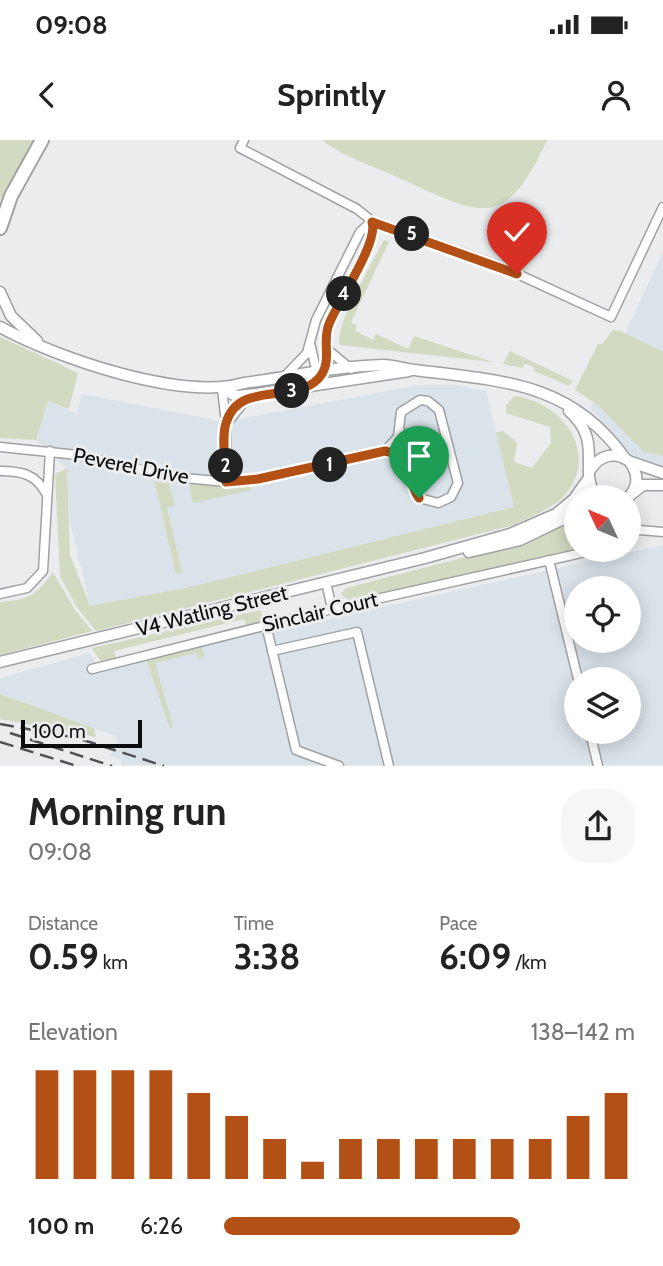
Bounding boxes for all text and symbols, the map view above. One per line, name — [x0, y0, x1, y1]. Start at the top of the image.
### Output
text: 09:08 — [35, 9, 108, 41]
text: Sprintly — [277, 75, 386, 114]
icon: back — [28, 76, 66, 114]
icon: person — [597, 76, 635, 114]
pin — [487, 202, 547, 274]
icon: check — [498, 213, 536, 251]
pin: 5 — [394, 216, 430, 252]
text: 5 — [406, 222, 417, 245]
pin: 4 — [326, 276, 362, 312]
text: 4 — [338, 282, 349, 305]
pin: 3 — [274, 373, 310, 408]
text: 3 — [286, 379, 297, 402]
pin — [389, 426, 449, 498]
icon: arrive — [400, 437, 438, 475]
street label: Peverel Drive — [71, 442, 191, 489]
pin: 2 — [208, 448, 244, 484]
pin: 1 — [312, 448, 348, 482]
text: 1 — [326, 453, 333, 476]
text: 2 — [220, 454, 231, 477]
north arrow — [564, 485, 640, 562]
map controls — [564, 485, 641, 744]
button: locate — [564, 576, 641, 653]
street label: V4 Watling Street — [134, 580, 290, 641]
street label: Sinclair Court — [260, 586, 380, 637]
button: layers — [564, 667, 641, 744]
scale bar — [21, 716, 142, 748]
text: 100 m — [32, 720, 86, 743]
text: Morning run — [28, 788, 227, 835]
button: share — [561, 789, 635, 863]
text: 09:08 — [28, 838, 92, 866]
text: Distance — [28, 912, 98, 935]
text: Time — [234, 912, 274, 935]
text: Pace — [439, 912, 477, 935]
text: 0.59 — [28, 935, 99, 978]
text: 3:38 — [234, 935, 300, 978]
text: 6:09 — [439, 935, 511, 978]
text: km — [99, 951, 128, 974]
text: /km — [511, 951, 547, 974]
text: Elevation — [28, 1018, 118, 1046]
text: 138–142 m — [531, 1018, 635, 1046]
text: 100 m — [28, 1212, 94, 1240]
text: 6:26 — [140, 1212, 183, 1240]

